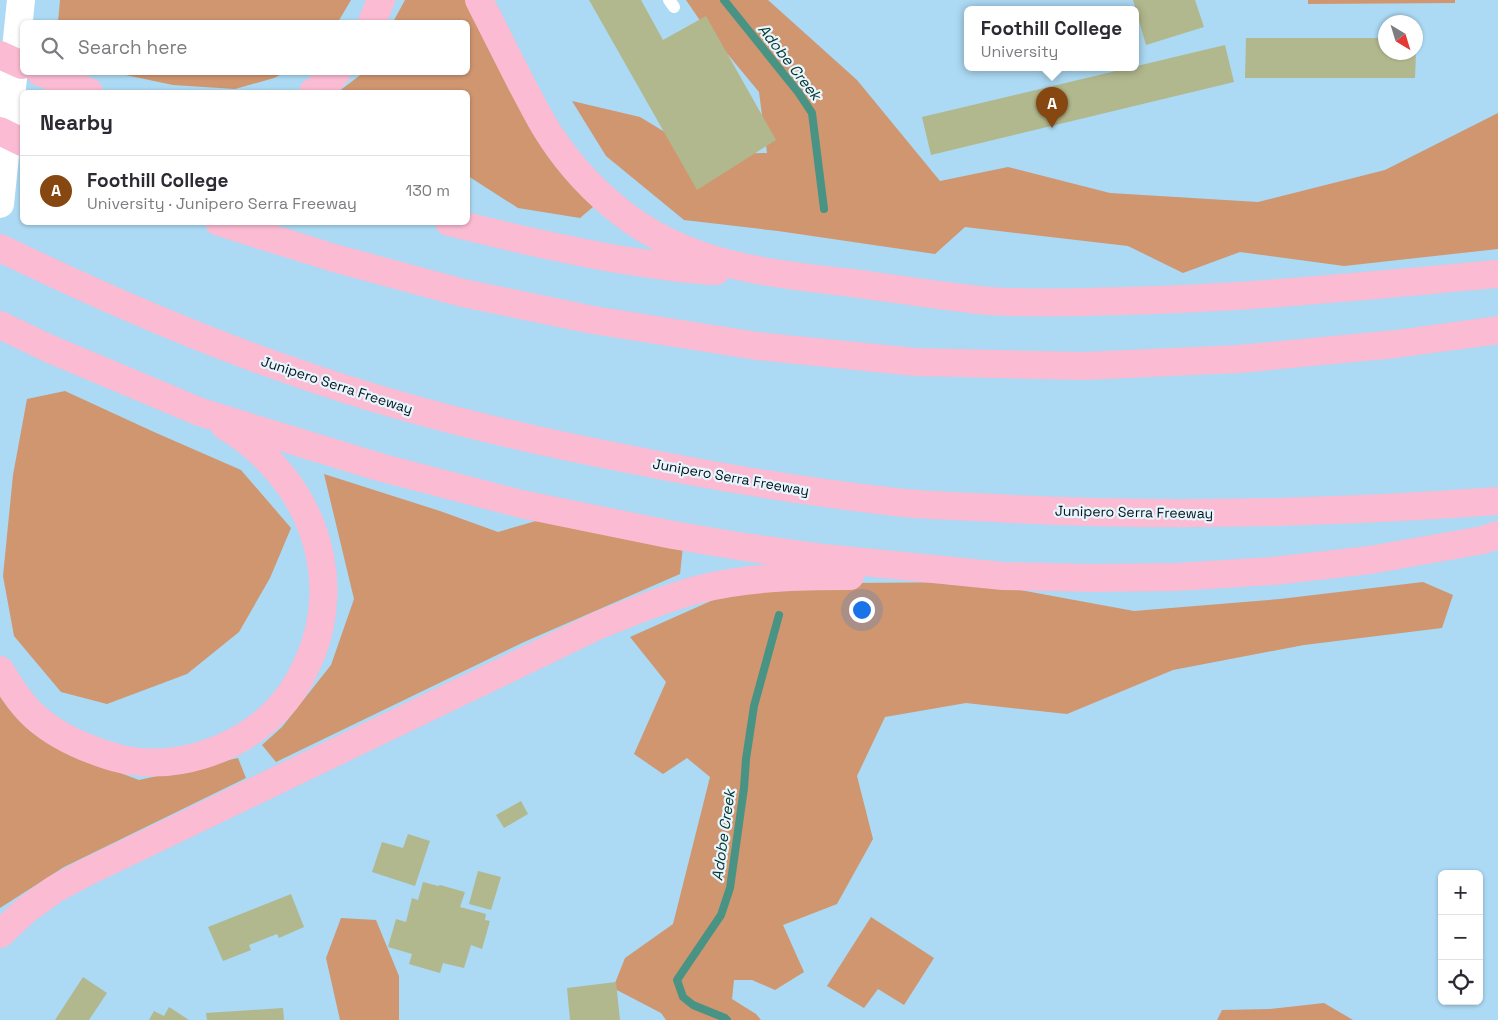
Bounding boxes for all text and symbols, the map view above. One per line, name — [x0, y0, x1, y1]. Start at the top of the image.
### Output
popup — [964, 6, 1139, 71]
north arrow — [1378, 15, 1423, 60]
text: Foothill College — [981, 16, 1122, 41]
search box — [20, 20, 470, 75]
water label: Adobe Creek — [754, 20, 827, 105]
icon: search — [38, 34, 66, 62]
text: Search here — [78, 35, 188, 60]
text: University — [981, 41, 1058, 62]
pin: A — [1036, 87, 1068, 128]
text: Nearby — [40, 109, 113, 136]
text: Foothill College — [87, 168, 228, 193]
text: A — [51, 180, 61, 201]
text: 130 m — [406, 180, 450, 201]
text: University · Junipero Serra Freeway — [87, 193, 357, 214]
street label: Junipero Serra Freeway — [259, 352, 415, 418]
street label: Junipero Serra Freeway — [651, 454, 811, 500]
street label: Junipero Serra Freeway — [1055, 502, 1213, 522]
your location — [849, 597, 875, 623]
water label: Adobe Creek — [707, 786, 739, 882]
map controls — [1438, 870, 1483, 1005]
button: + — [1438, 870, 1483, 915]
button: − — [1438, 915, 1483, 960]
button: locate — [1438, 960, 1483, 1005]

